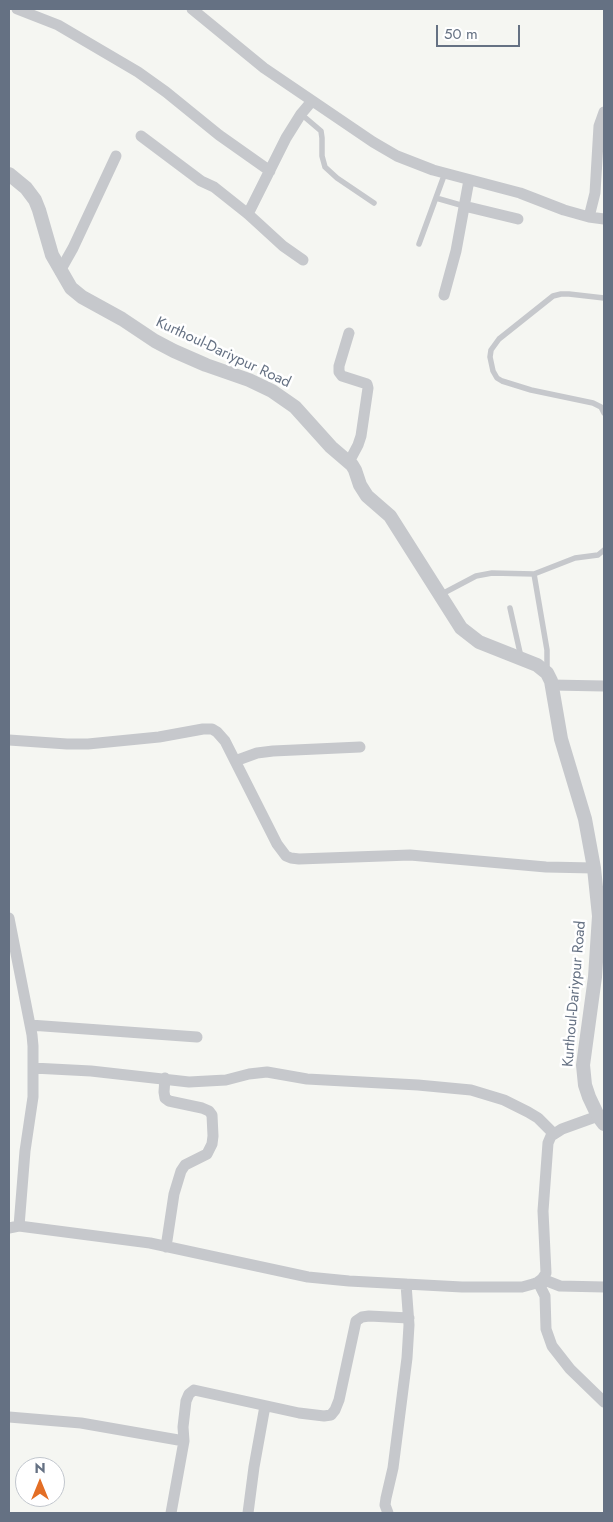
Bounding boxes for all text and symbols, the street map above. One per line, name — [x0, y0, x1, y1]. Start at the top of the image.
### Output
scale bar — [438, 15, 522, 47]
text: 50 m — [444, 23, 478, 45]
street label: Kurthoul-Dariypur Road — [153, 314, 293, 392]
street label: Kurthoul-Dariypur Road — [560, 920, 590, 1068]
north arrow — [15, 1457, 65, 1507]
text: N — [34, 1458, 46, 1478]

